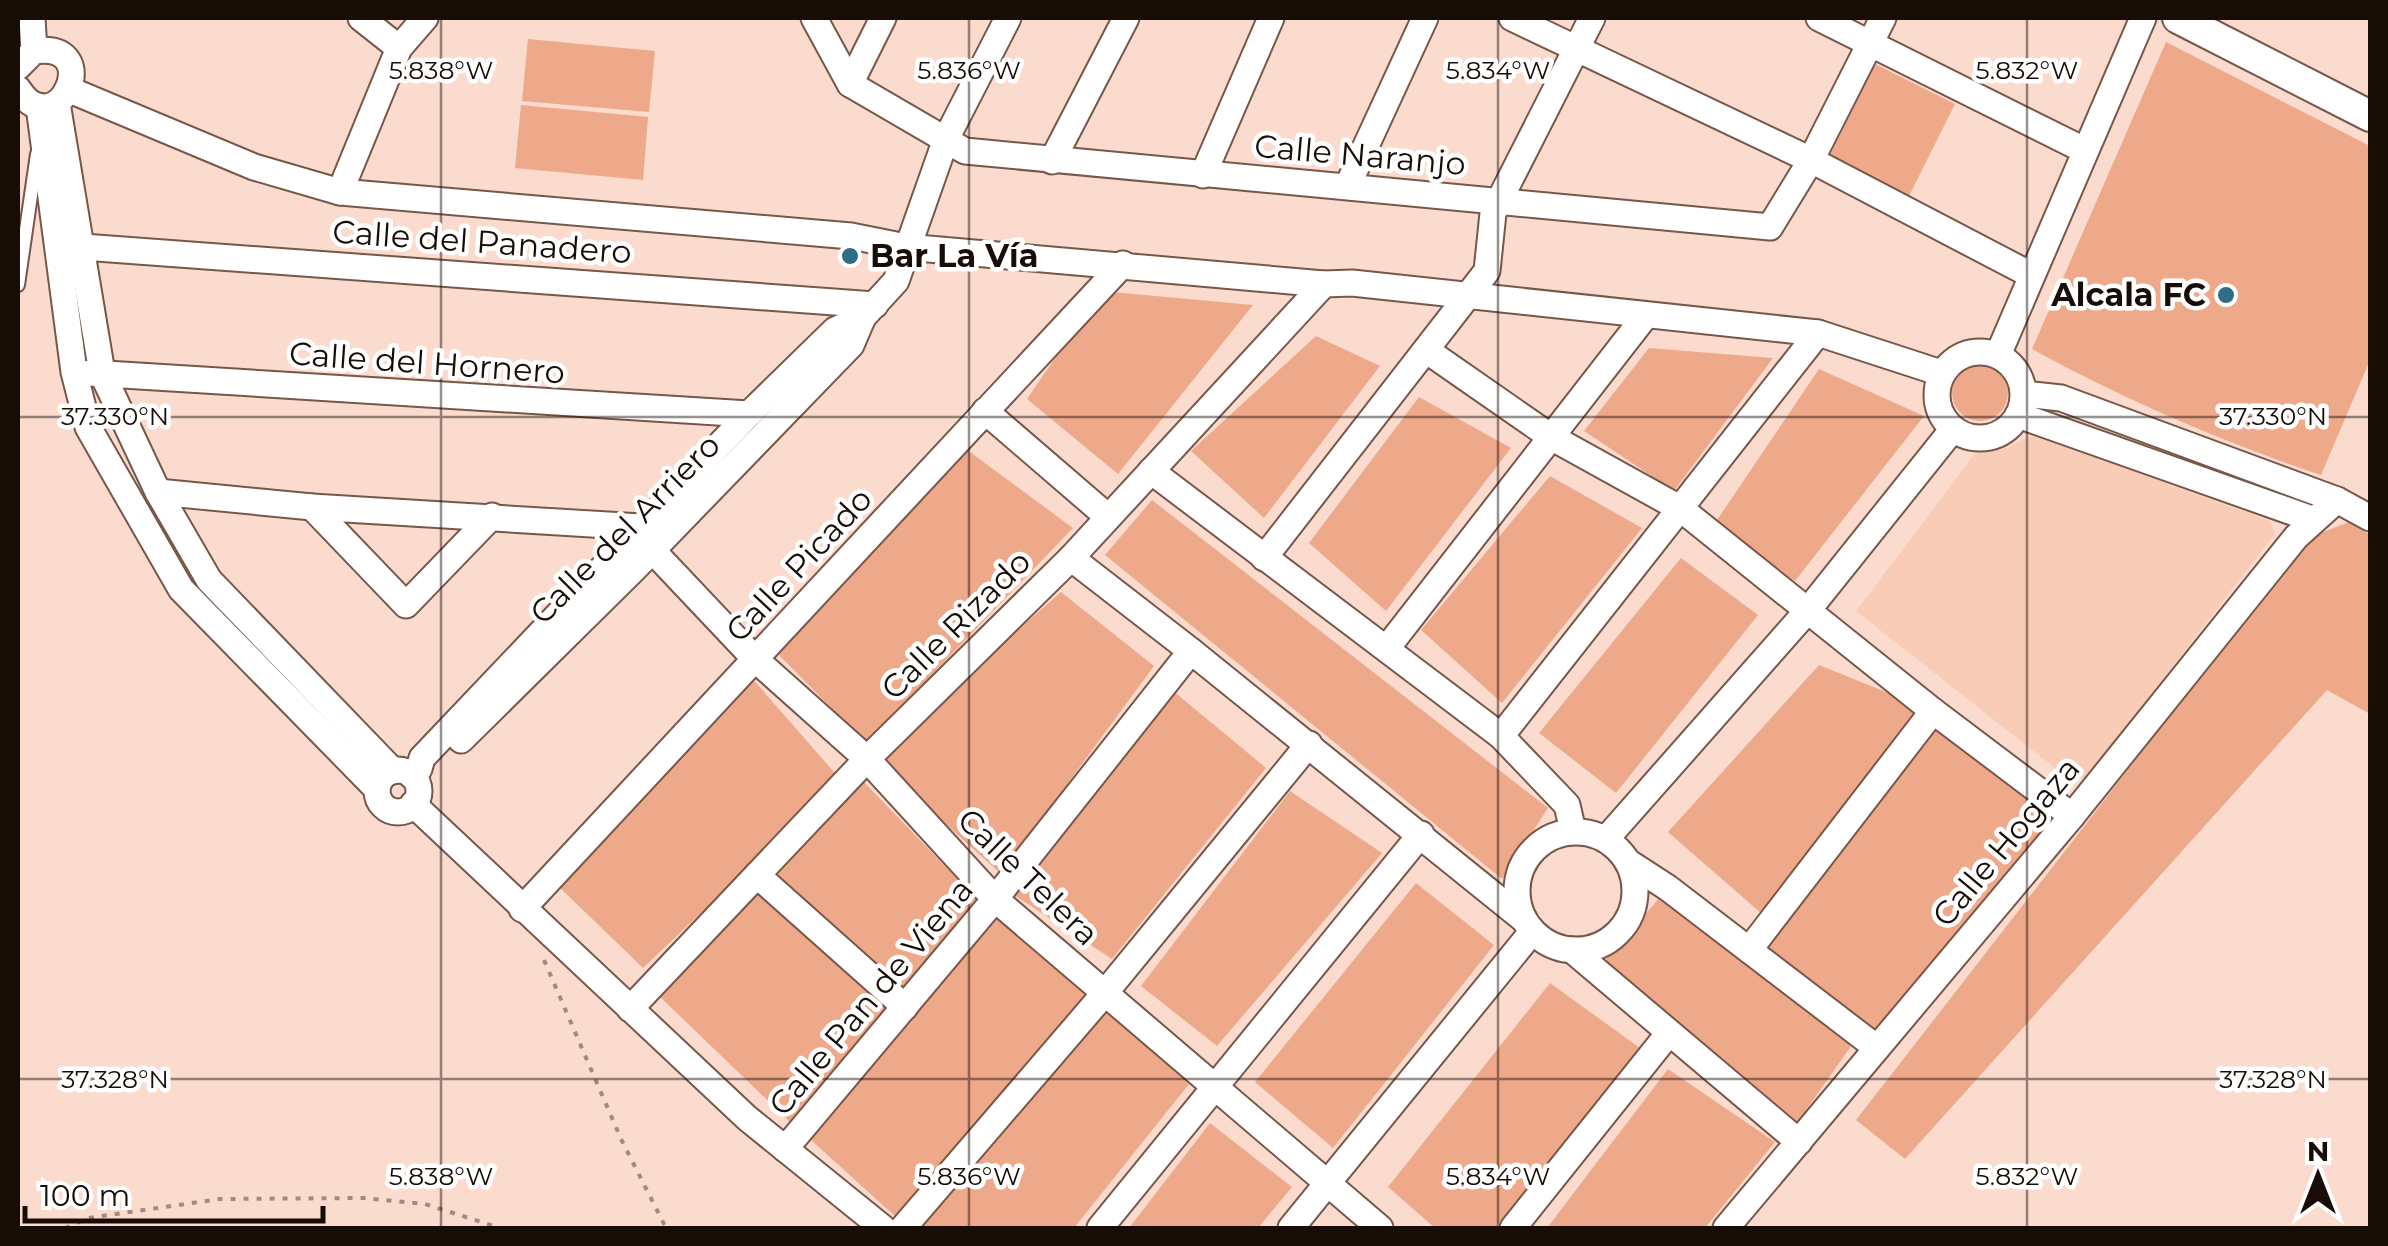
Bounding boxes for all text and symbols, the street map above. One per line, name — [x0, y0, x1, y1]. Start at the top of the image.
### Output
text: 5.838°W — [389, 55, 493, 85]
text: 5.836°W — [917, 55, 1021, 85]
text: 5.834°W — [1446, 55, 1550, 85]
text: 5.832°W — [1976, 55, 2078, 85]
street label: Calle Naranjo — [1253, 126, 1467, 183]
street label: Calle del Panadero — [331, 212, 633, 271]
place label: Bar La Vía — [870, 236, 1038, 275]
marker: Bar La Vía — [839, 245, 861, 267]
place label: Alcala FC — [2050, 275, 2206, 314]
marker: Alcala FC — [2215, 284, 2237, 306]
street label: Calle del Hornero — [288, 333, 566, 392]
text: 37.330°N — [61, 401, 169, 431]
text: 37.330°N — [2219, 401, 2327, 431]
street label: Calle del Arriero — [521, 425, 728, 632]
street label: Calle Picado — [717, 480, 880, 650]
street label: Calle Rizado — [873, 542, 1038, 707]
street label: Calle Hogaza — [1924, 749, 2088, 934]
street label: Calle Telera — [950, 800, 1107, 953]
street label: Calle Pan de Viena — [760, 870, 981, 1123]
text: 37.328°N — [61, 1064, 169, 1094]
text: 37.328°N — [2219, 1064, 2327, 1094]
north arrow — [2268, 1126, 2368, 1226]
text: N — [2307, 1134, 2329, 1168]
scale bar — [25, 1161, 322, 1223]
text: 5.838°W — [389, 1161, 493, 1191]
text: 5.836°W — [917, 1161, 1021, 1191]
text: 5.834°W — [1446, 1161, 1550, 1191]
text: 5.832°W — [1976, 1161, 2078, 1191]
text: 100 m — [40, 1177, 130, 1214]

